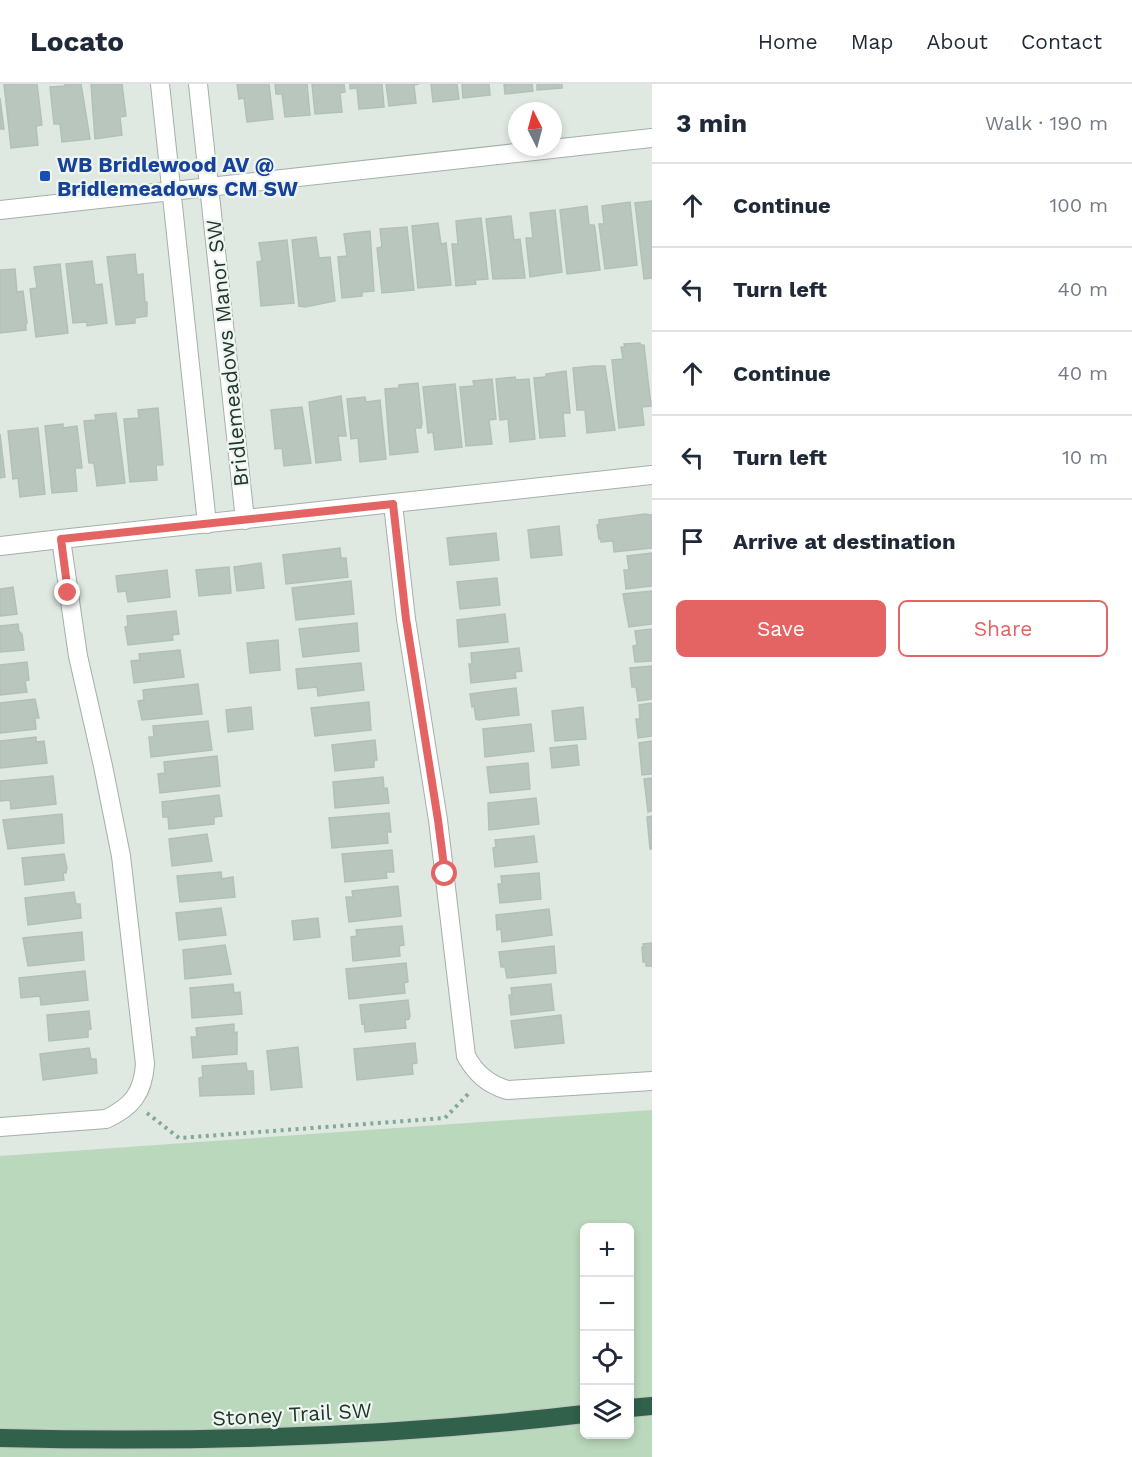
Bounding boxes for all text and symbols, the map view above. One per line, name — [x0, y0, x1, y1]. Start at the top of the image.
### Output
text: Locato — [30, 25, 124, 58]
text: Home — [758, 29, 818, 54]
text: Map — [851, 29, 894, 54]
text: About — [927, 29, 988, 54]
text: Contact — [1021, 29, 1102, 54]
north arrow — [508, 102, 562, 156]
text: 3 min — [676, 108, 747, 138]
text: Walk · 190 m — [985, 111, 1108, 135]
place label: WB Bridlewood AV @ Bridlemeadows CM SW — [57, 152, 298, 201]
marker: WB Bridlewood AV @ Bridlemeadows CM SW — [38, 169, 52, 183]
icon: ahead — [676, 189, 709, 222]
text: Continue — [733, 193, 831, 218]
text: 100 m — [1049, 193, 1108, 217]
street label: Bridlemeadows Manor SW — [201, 218, 253, 488]
icon: left — [676, 273, 709, 306]
text: Turn left — [733, 277, 827, 302]
text: 40 m — [1057, 277, 1108, 301]
icon: ahead — [676, 357, 709, 390]
text: Continue — [733, 361, 831, 386]
text: 40 m — [1057, 361, 1108, 385]
icon: left — [676, 441, 709, 474]
text: Turn left — [733, 445, 827, 470]
text: 10 m — [1062, 445, 1108, 469]
icon: arrive — [676, 525, 709, 558]
text: Arrive at destination — [733, 529, 956, 554]
route end — [54, 579, 80, 605]
button: Save — [676, 600, 886, 657]
button: Share — [898, 600, 1108, 657]
route start — [431, 860, 457, 886]
map controls — [580, 1223, 634, 1439]
button: + — [580, 1223, 634, 1277]
button: − — [580, 1277, 634, 1331]
button: locate — [580, 1331, 634, 1385]
button: layers — [580, 1385, 634, 1439]
street label: Stoney Trail SW — [212, 1397, 372, 1431]

